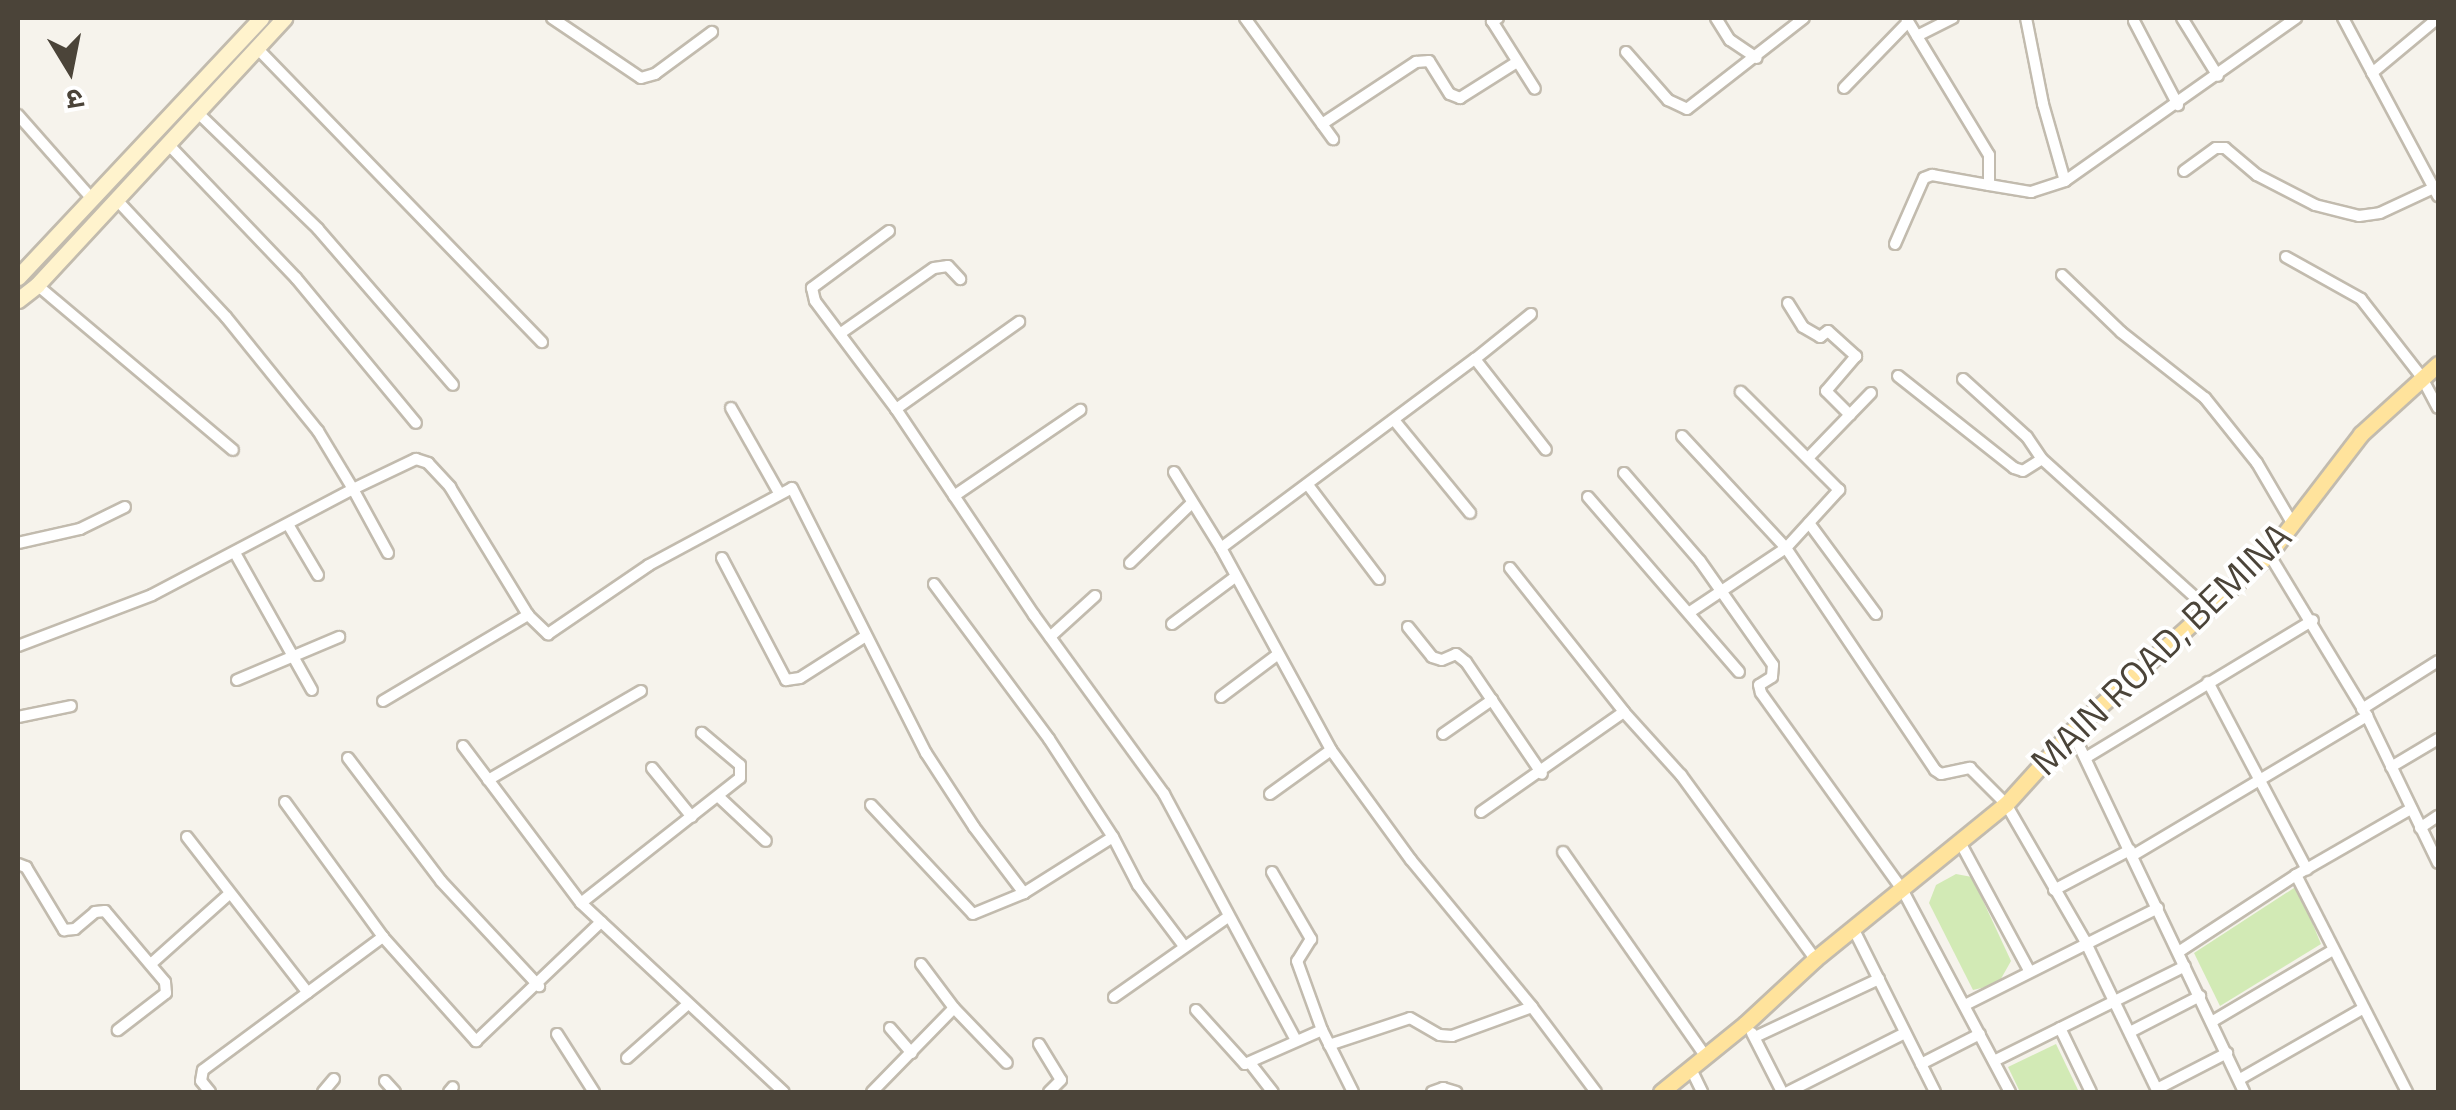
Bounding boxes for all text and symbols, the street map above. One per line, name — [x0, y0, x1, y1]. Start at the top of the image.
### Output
north arrow — [20, 20, 120, 120]
text: उ — [63, 77, 87, 123]
street label: MAIN ROAD, BEMINA — [2022, 513, 2300, 785]

